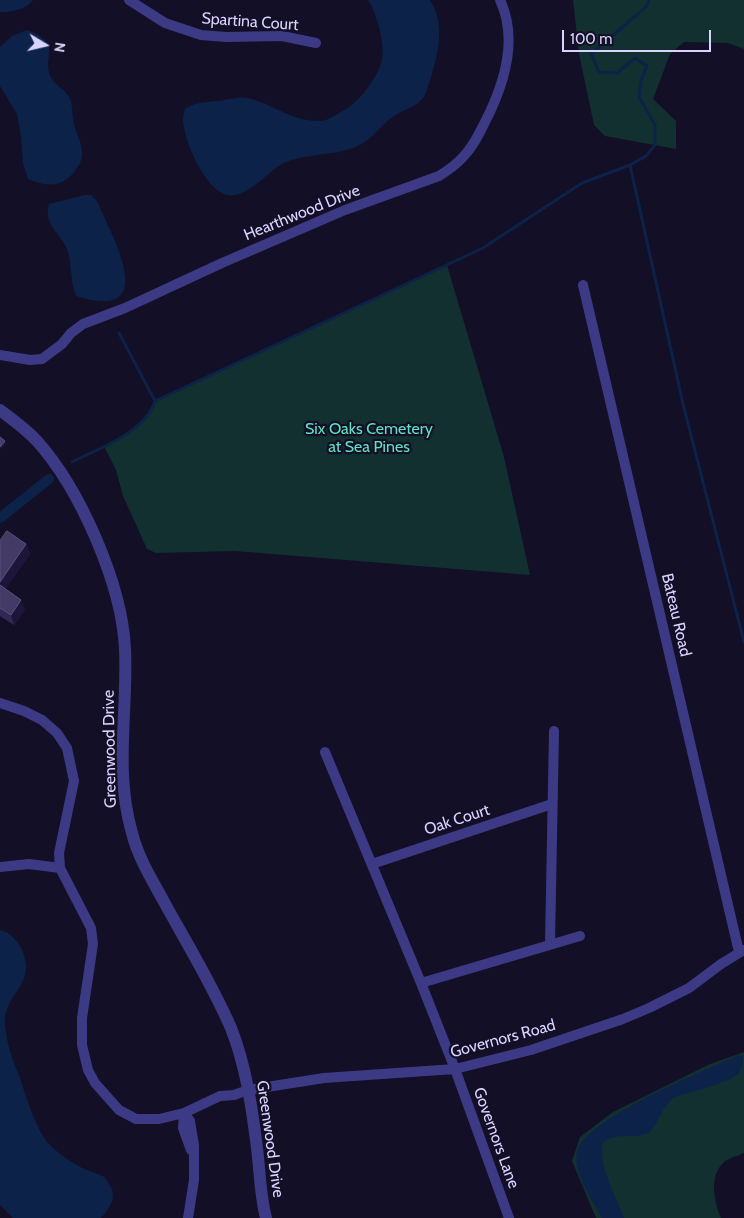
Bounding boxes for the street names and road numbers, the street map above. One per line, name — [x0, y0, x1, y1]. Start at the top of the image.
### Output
street label: Spartina Court — [201, 9, 299, 35]
street label: Hearthwood Drive — [241, 181, 363, 245]
street label: Bateau Road — [657, 571, 695, 659]
street label: Greenwood Drive — [99, 690, 121, 808]
street label: Oak Court — [422, 800, 492, 840]
street label: Governors Road — [448, 1016, 558, 1062]
street label: Greenwood Drive — [252, 1079, 288, 1199]
street label: Governors Lane — [469, 1085, 523, 1191]

